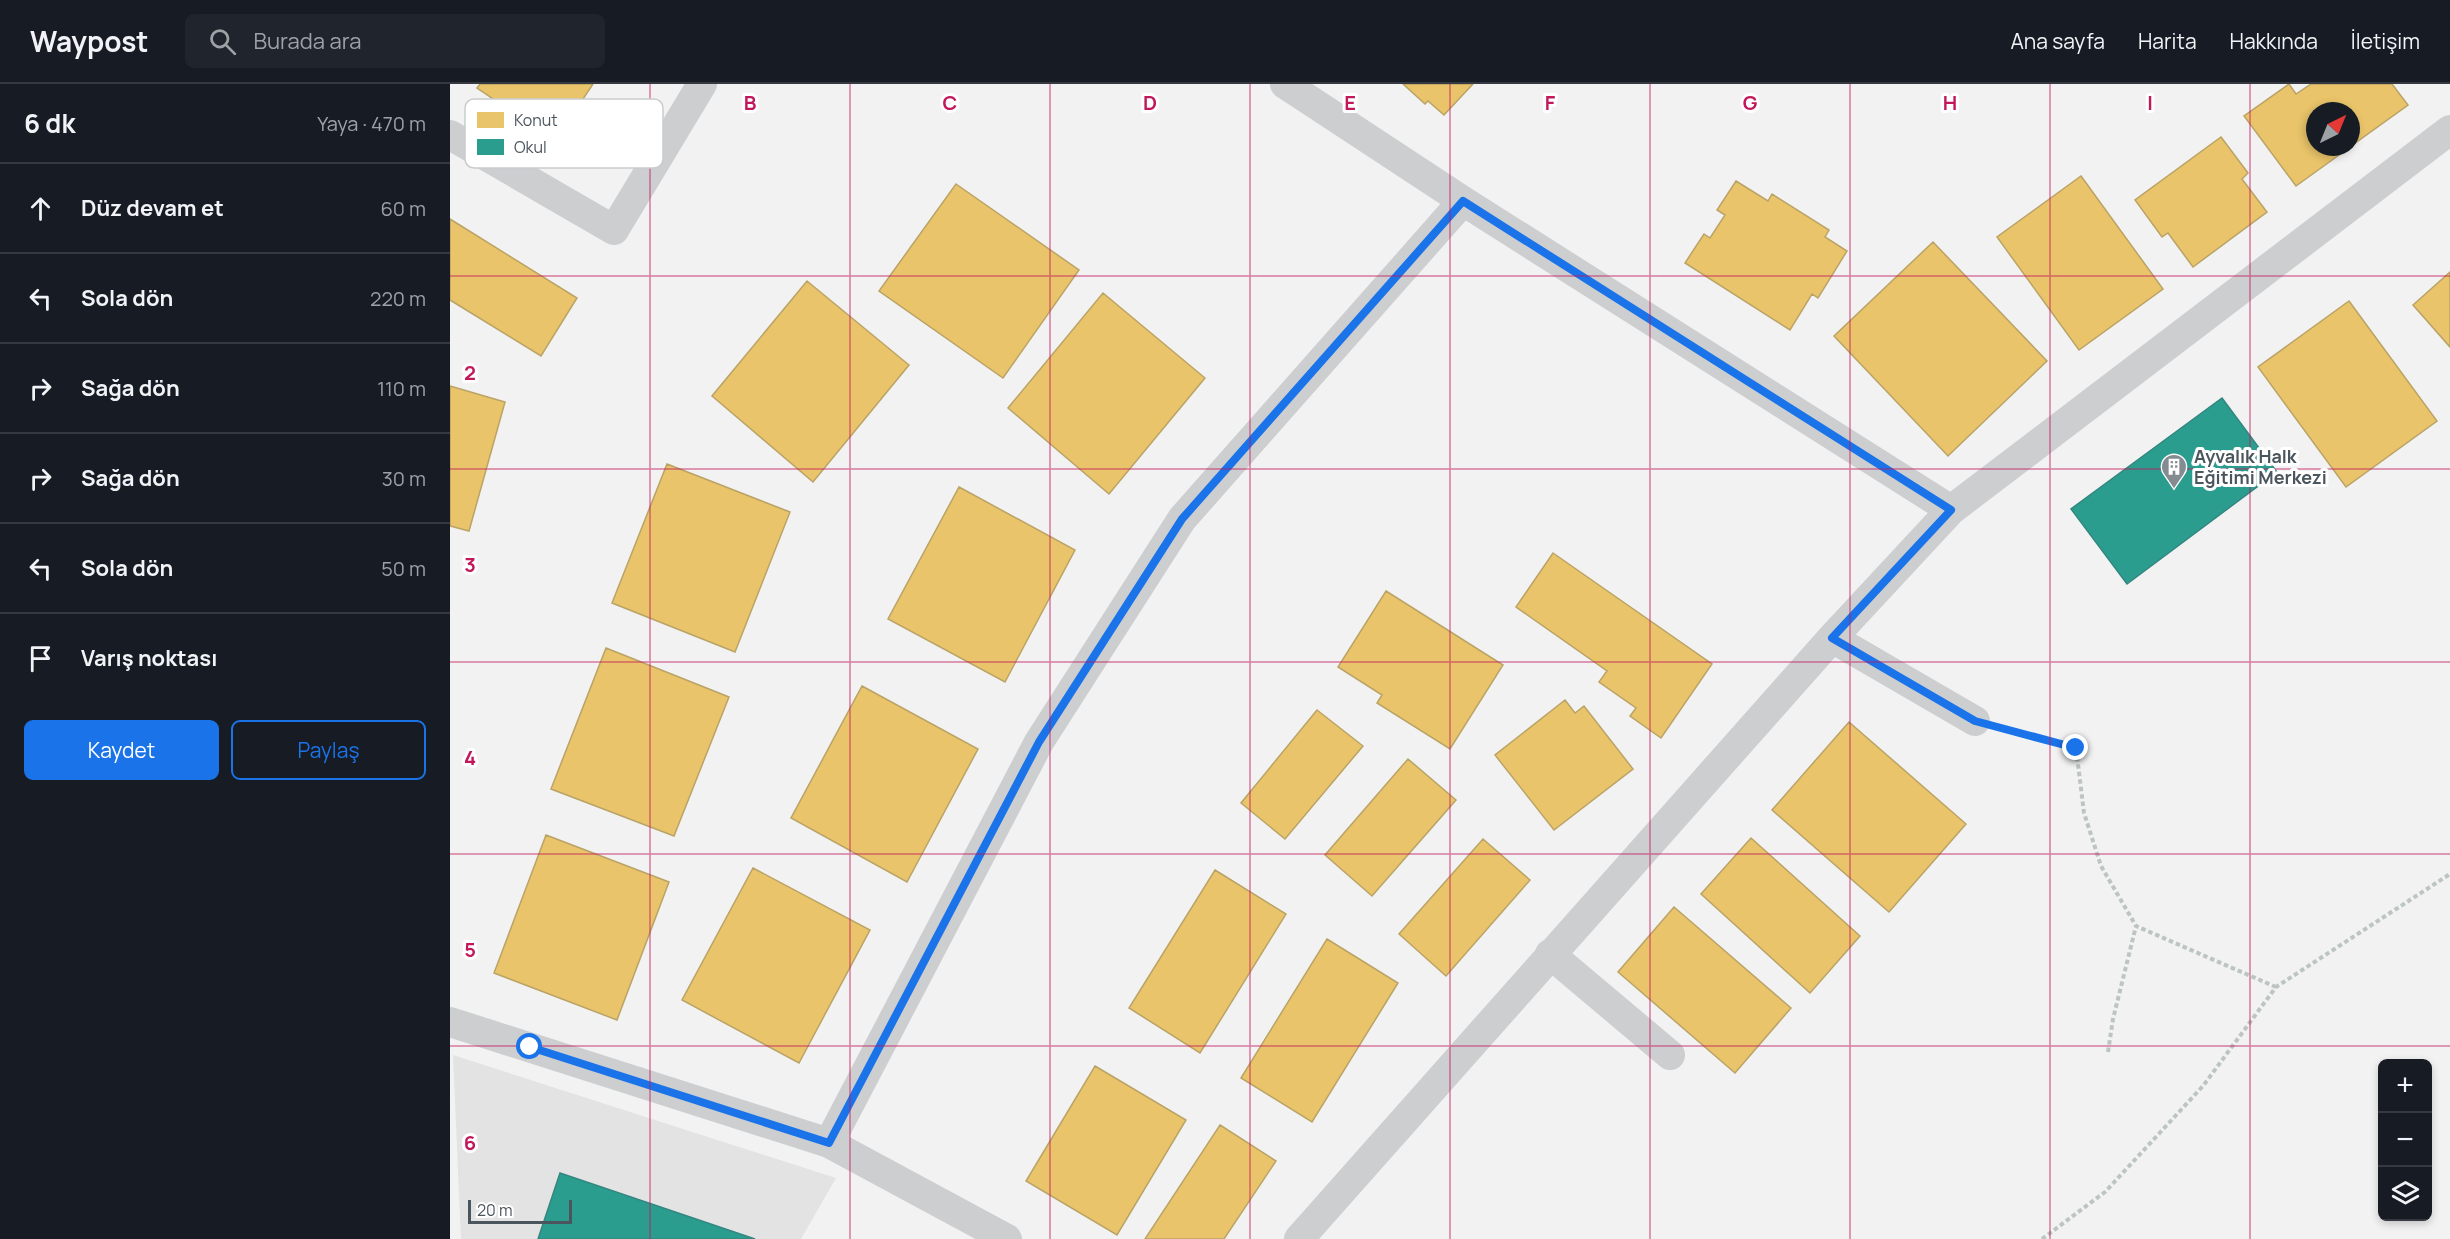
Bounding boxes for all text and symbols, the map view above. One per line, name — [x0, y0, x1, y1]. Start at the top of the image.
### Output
search box — [185, 14, 605, 68]
text: Waypost — [30, 22, 149, 60]
icon: search — [206, 25, 239, 58]
text: Burada ara — [254, 26, 361, 56]
text: Ana sayfa — [2011, 27, 2105, 55]
text: Harita — [2138, 27, 2197, 55]
text: Hakkında — [2230, 27, 2318, 55]
text: İletişim — [2351, 27, 2420, 55]
text: B — [744, 89, 757, 116]
text: C — [943, 89, 957, 116]
text: D — [1143, 89, 1157, 116]
text: E — [1344, 89, 1356, 116]
text: F — [1545, 89, 1556, 116]
text: G — [1743, 89, 1758, 116]
text: H — [1943, 89, 1957, 116]
text: I — [2147, 89, 2153, 116]
legend — [465, 99, 663, 168]
north arrow — [2306, 102, 2360, 156]
text: 6 dk — [24, 105, 75, 141]
text: Konut — [514, 109, 558, 131]
text: Yaya · 470 m — [317, 110, 426, 137]
text: Okul — [514, 136, 547, 158]
icon: ahead — [24, 192, 57, 225]
text: Düz devam et — [81, 193, 224, 223]
text: 60 m — [380, 195, 426, 222]
icon: left — [24, 282, 57, 315]
text: Sola dön — [81, 283, 173, 313]
text: 220 m — [370, 285, 426, 312]
text: 2 — [464, 359, 476, 386]
icon: right — [24, 372, 57, 405]
text: Sağa dön — [81, 373, 180, 403]
text: 110 m — [377, 375, 426, 402]
place label: Ayvalık Halk Eğitimi Merkezi — [2194, 444, 2327, 489]
building icon: Ayvalık Halk Eğitimi Merkezi — [2159, 452, 2189, 490]
icon: right — [24, 462, 57, 495]
text: Sağa dön — [81, 463, 180, 493]
text: 30 m — [382, 465, 426, 492]
text: 3 — [464, 551, 476, 578]
icon: left — [24, 552, 57, 585]
text: Sola dön — [81, 553, 173, 583]
text: 50 m — [381, 555, 426, 582]
icon: arrive — [24, 642, 57, 675]
text: Varış noktası — [81, 643, 217, 673]
button: Kaydet — [24, 720, 219, 780]
button: Paylaş — [231, 720, 426, 780]
route end — [2062, 734, 2088, 760]
text: 4 — [464, 744, 476, 771]
text: 5 — [464, 936, 476, 963]
route start — [516, 1033, 542, 1059]
map controls — [2378, 1059, 2432, 1221]
button: + — [2378, 1059, 2432, 1113]
button: − — [2378, 1113, 2432, 1167]
text: 6 — [464, 1129, 476, 1156]
button: layers — [2378, 1167, 2432, 1221]
scale bar — [468, 1197, 572, 1224]
text: 20 m — [477, 1199, 513, 1221]

